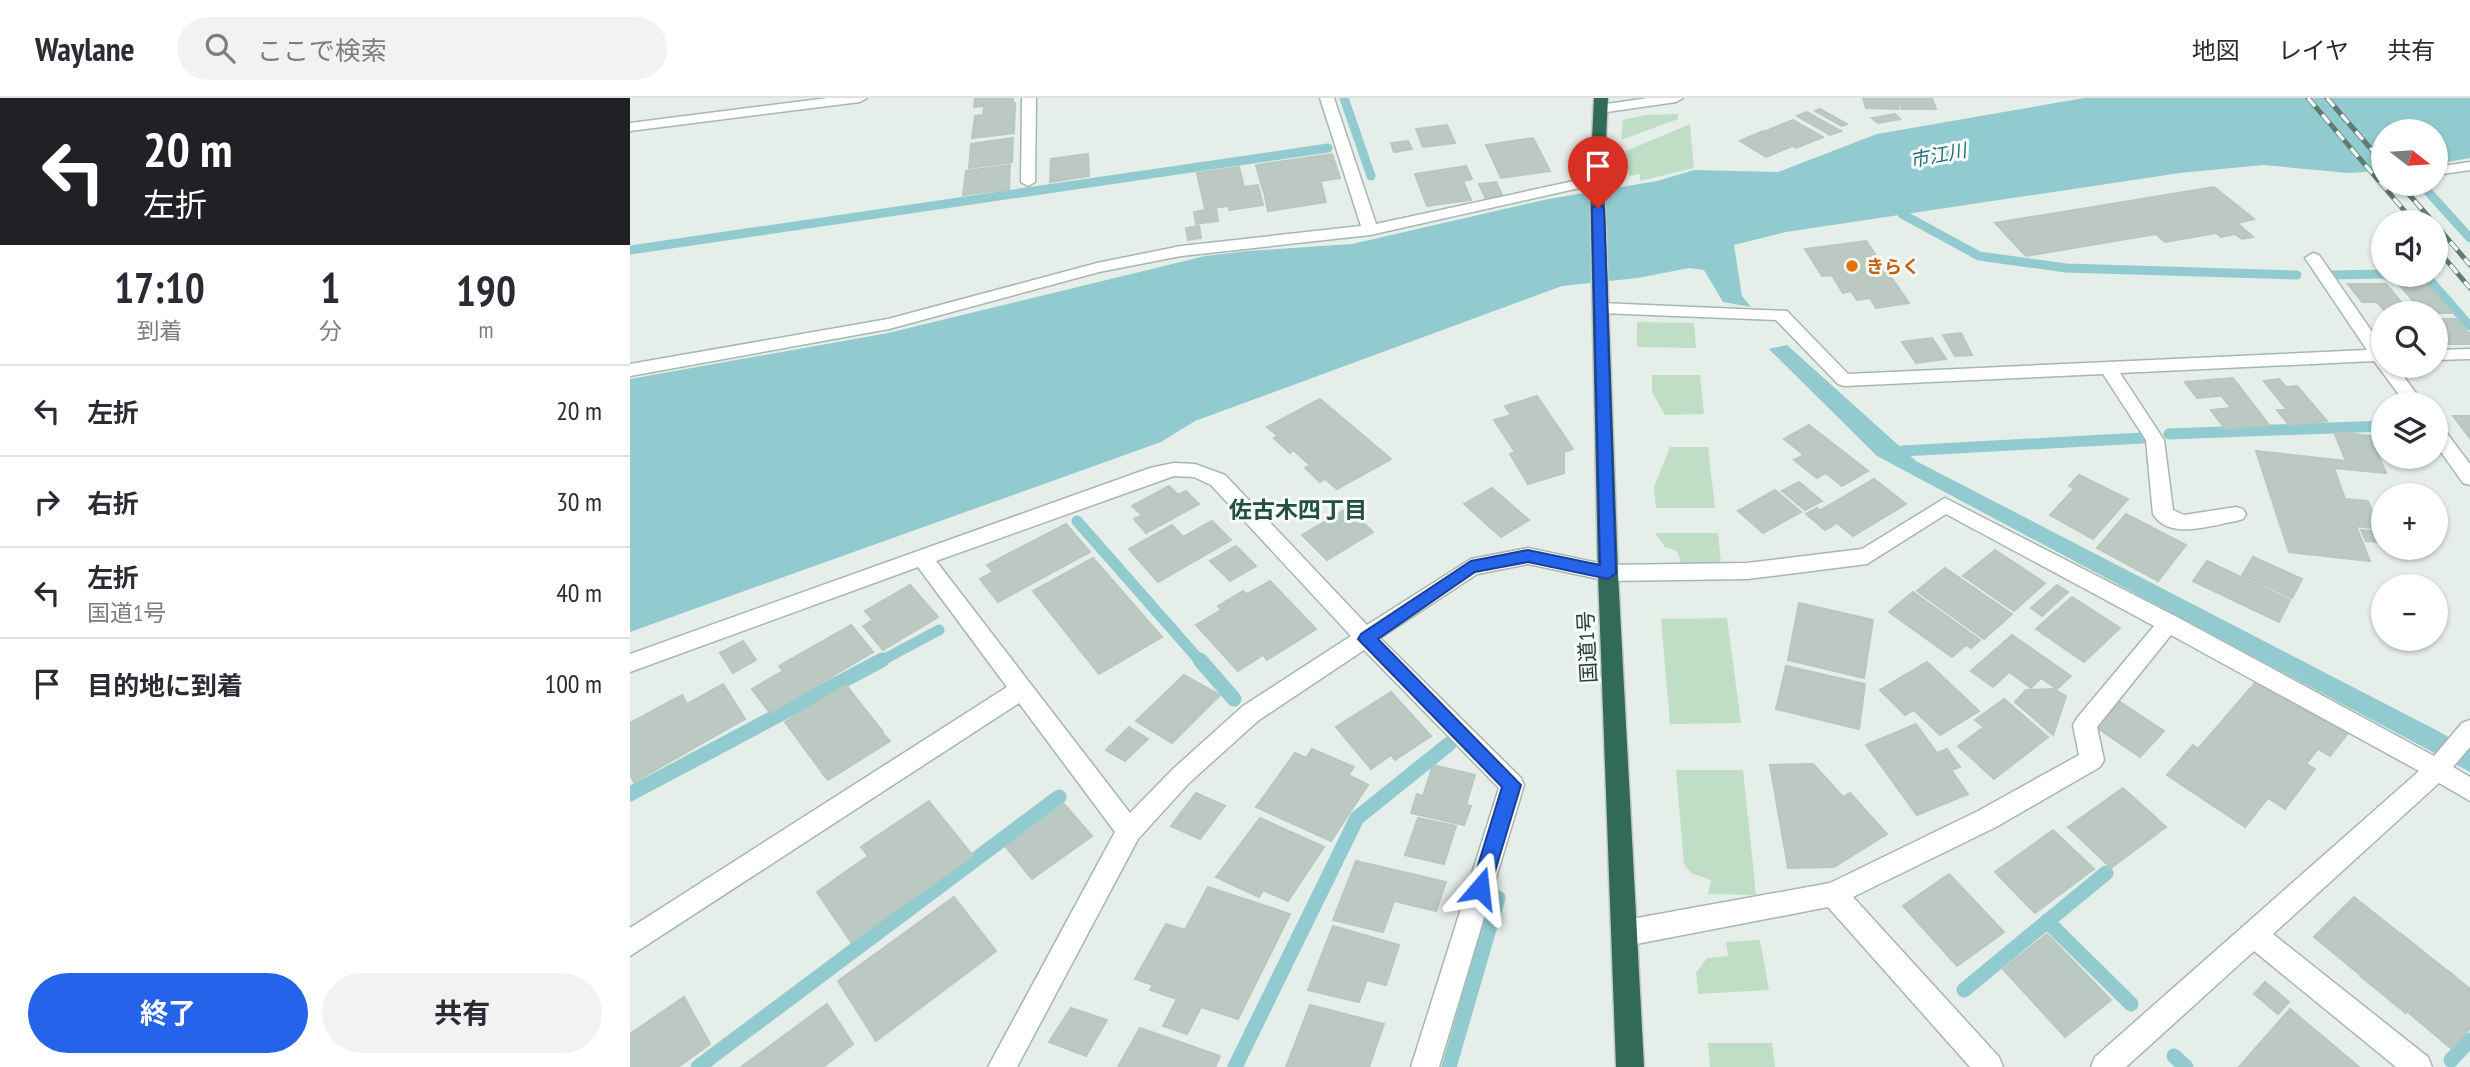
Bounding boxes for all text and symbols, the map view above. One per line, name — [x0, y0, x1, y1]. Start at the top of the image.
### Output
search box — [177, 17, 667, 80]
text: Waylane — [35, 27, 135, 70]
icon: search — [201, 29, 239, 67]
text: ここで検索 — [257, 34, 387, 67]
text: 地図 — [2192, 35, 2240, 66]
text: レイヤ — [2278, 35, 2349, 66]
text: 共有 — [2387, 35, 2435, 66]
text: 20 m — [143, 117, 232, 181]
north arrow — [2371, 119, 2448, 196]
map controls — [2371, 119, 2448, 651]
icon: left — [28, 126, 119, 217]
pin — [1568, 136, 1628, 208]
water label: 市江川 — [1908, 137, 1970, 172]
icon: arrive — [1579, 147, 1617, 185]
text: 左折 — [143, 183, 207, 225]
button: sound — [2371, 210, 2448, 287]
place label: きらく — [1866, 255, 1920, 278]
marker: きらく — [1844, 258, 1860, 274]
text: 17:10 — [114, 260, 205, 315]
text: 1 — [320, 260, 340, 315]
text: 190 — [456, 263, 516, 318]
button: search — [2371, 301, 2448, 378]
text: m — [478, 315, 493, 344]
text: 到着 — [136, 316, 182, 345]
text: 分 — [319, 316, 342, 345]
icon: left — [28, 392, 66, 430]
button: layers — [2371, 392, 2448, 469]
text: 20 m — [556, 394, 602, 427]
text: 左折 — [87, 396, 139, 429]
icon: right — [28, 483, 66, 521]
button: + — [2371, 483, 2448, 560]
text: 30 m — [556, 485, 602, 518]
text: 右折 — [87, 487, 139, 520]
district label: 佐古木四丁目 — [1229, 495, 1367, 524]
text: 左折 — [87, 561, 139, 594]
icon: left — [28, 574, 66, 612]
button: − — [2371, 574, 2448, 651]
text: 40 m — [556, 576, 602, 609]
text: 国道1号 — [87, 598, 166, 627]
street label: 国道1号 — [1572, 610, 1602, 684]
icon: arrive — [28, 665, 66, 703]
text: 100 m — [544, 667, 602, 700]
text: 目的地に到着 — [87, 669, 243, 702]
position arrow — [1443, 851, 1517, 925]
button: 終了 — [28, 973, 308, 1053]
button: 共有 — [322, 973, 602, 1053]

